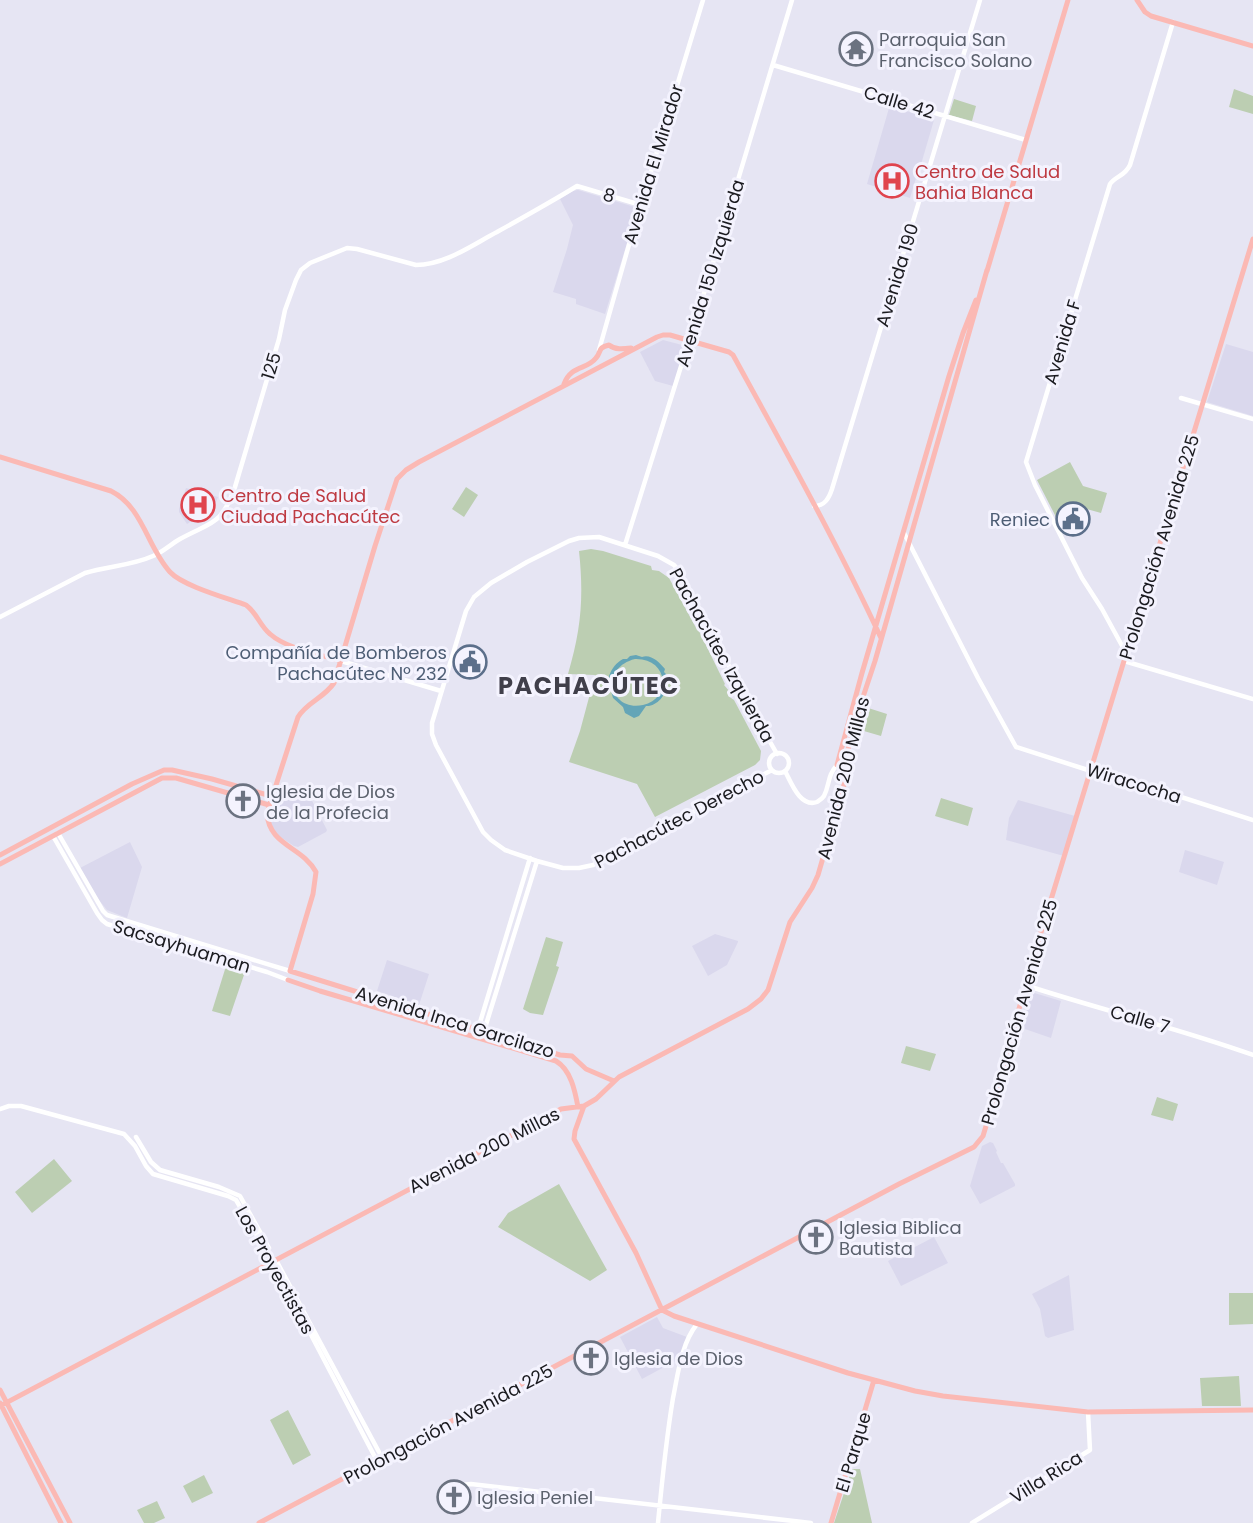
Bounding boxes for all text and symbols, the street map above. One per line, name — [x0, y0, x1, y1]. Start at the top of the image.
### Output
place label: Parroquia San Francisco Solano — [879, 27, 1032, 73]
temple icon: Parroquia San Francisco Solano — [838, 31, 874, 67]
street label: Calle 42 — [861, 79, 937, 125]
street label: Avenida El Mirador — [617, 81, 689, 247]
place label: Centro de Salud Bahia Blanca — [915, 159, 1060, 205]
hospital icon: Centro de Salud Bahia Blanca — [874, 163, 910, 199]
street label: Avenida 150 Izquierda — [670, 176, 750, 370]
street label: 8 — [600, 181, 618, 209]
street label: Avenida 190 — [869, 220, 925, 330]
street label: Avenida F — [1037, 296, 1087, 388]
street label: 125 — [255, 349, 287, 383]
street label: Prolongación Avenida 225 — [1113, 431, 1205, 663]
place label: Centro de Salud Ciudad Pachacútec — [221, 483, 401, 529]
hospital icon: Centro de Salud Ciudad Pachacútec — [180, 487, 216, 523]
public building icon: Reniec — [1055, 501, 1091, 537]
place label: Reniec — [990, 507, 1050, 532]
street label: Pachacútec Izquierda — [664, 563, 780, 747]
place label: Compañía de Bomberos Pachacútec Nº 232 — [226, 640, 447, 686]
public building icon: Compañía de Bomberos Pachacútec Nº 232 — [452, 644, 488, 680]
district label: PACHACÚTEC — [498, 669, 680, 702]
street label: Avenida 200 Millas — [811, 694, 875, 862]
street label: Wiracocha — [1084, 757, 1184, 809]
street label: Pachacútec Derecho — [590, 764, 768, 874]
place label: Iglesia de Dios de la Profecia — [266, 779, 395, 825]
church icon: Iglesia de Dios de la Profecia — [225, 783, 261, 819]
street label: Prolongación Avenida 225 — [975, 896, 1063, 1128]
street label: Sacsayhuaman — [110, 913, 254, 979]
street label: Avenida Inca Garcilazo — [352, 980, 558, 1064]
street label: Calle 7 — [1107, 999, 1173, 1039]
street label: Avenida 200 Millas — [404, 1101, 564, 1199]
street label: Los Proyectistas — [229, 1201, 321, 1339]
place label: Iglesia Biblica Bautista — [839, 1215, 962, 1261]
church icon: Iglesia Biblica Bautista — [798, 1219, 834, 1255]
church icon: Iglesia de Dios — [573, 1340, 609, 1376]
place label: Iglesia de Dios — [614, 1346, 743, 1371]
street label: Prolongación Avenida 225 — [339, 1358, 557, 1490]
street label: El Parque — [829, 1409, 877, 1495]
street label: Villa Rica — [1005, 1445, 1087, 1509]
church icon: Iglesia Peniel — [436, 1479, 472, 1515]
place label: Iglesia Peniel — [477, 1485, 593, 1510]

